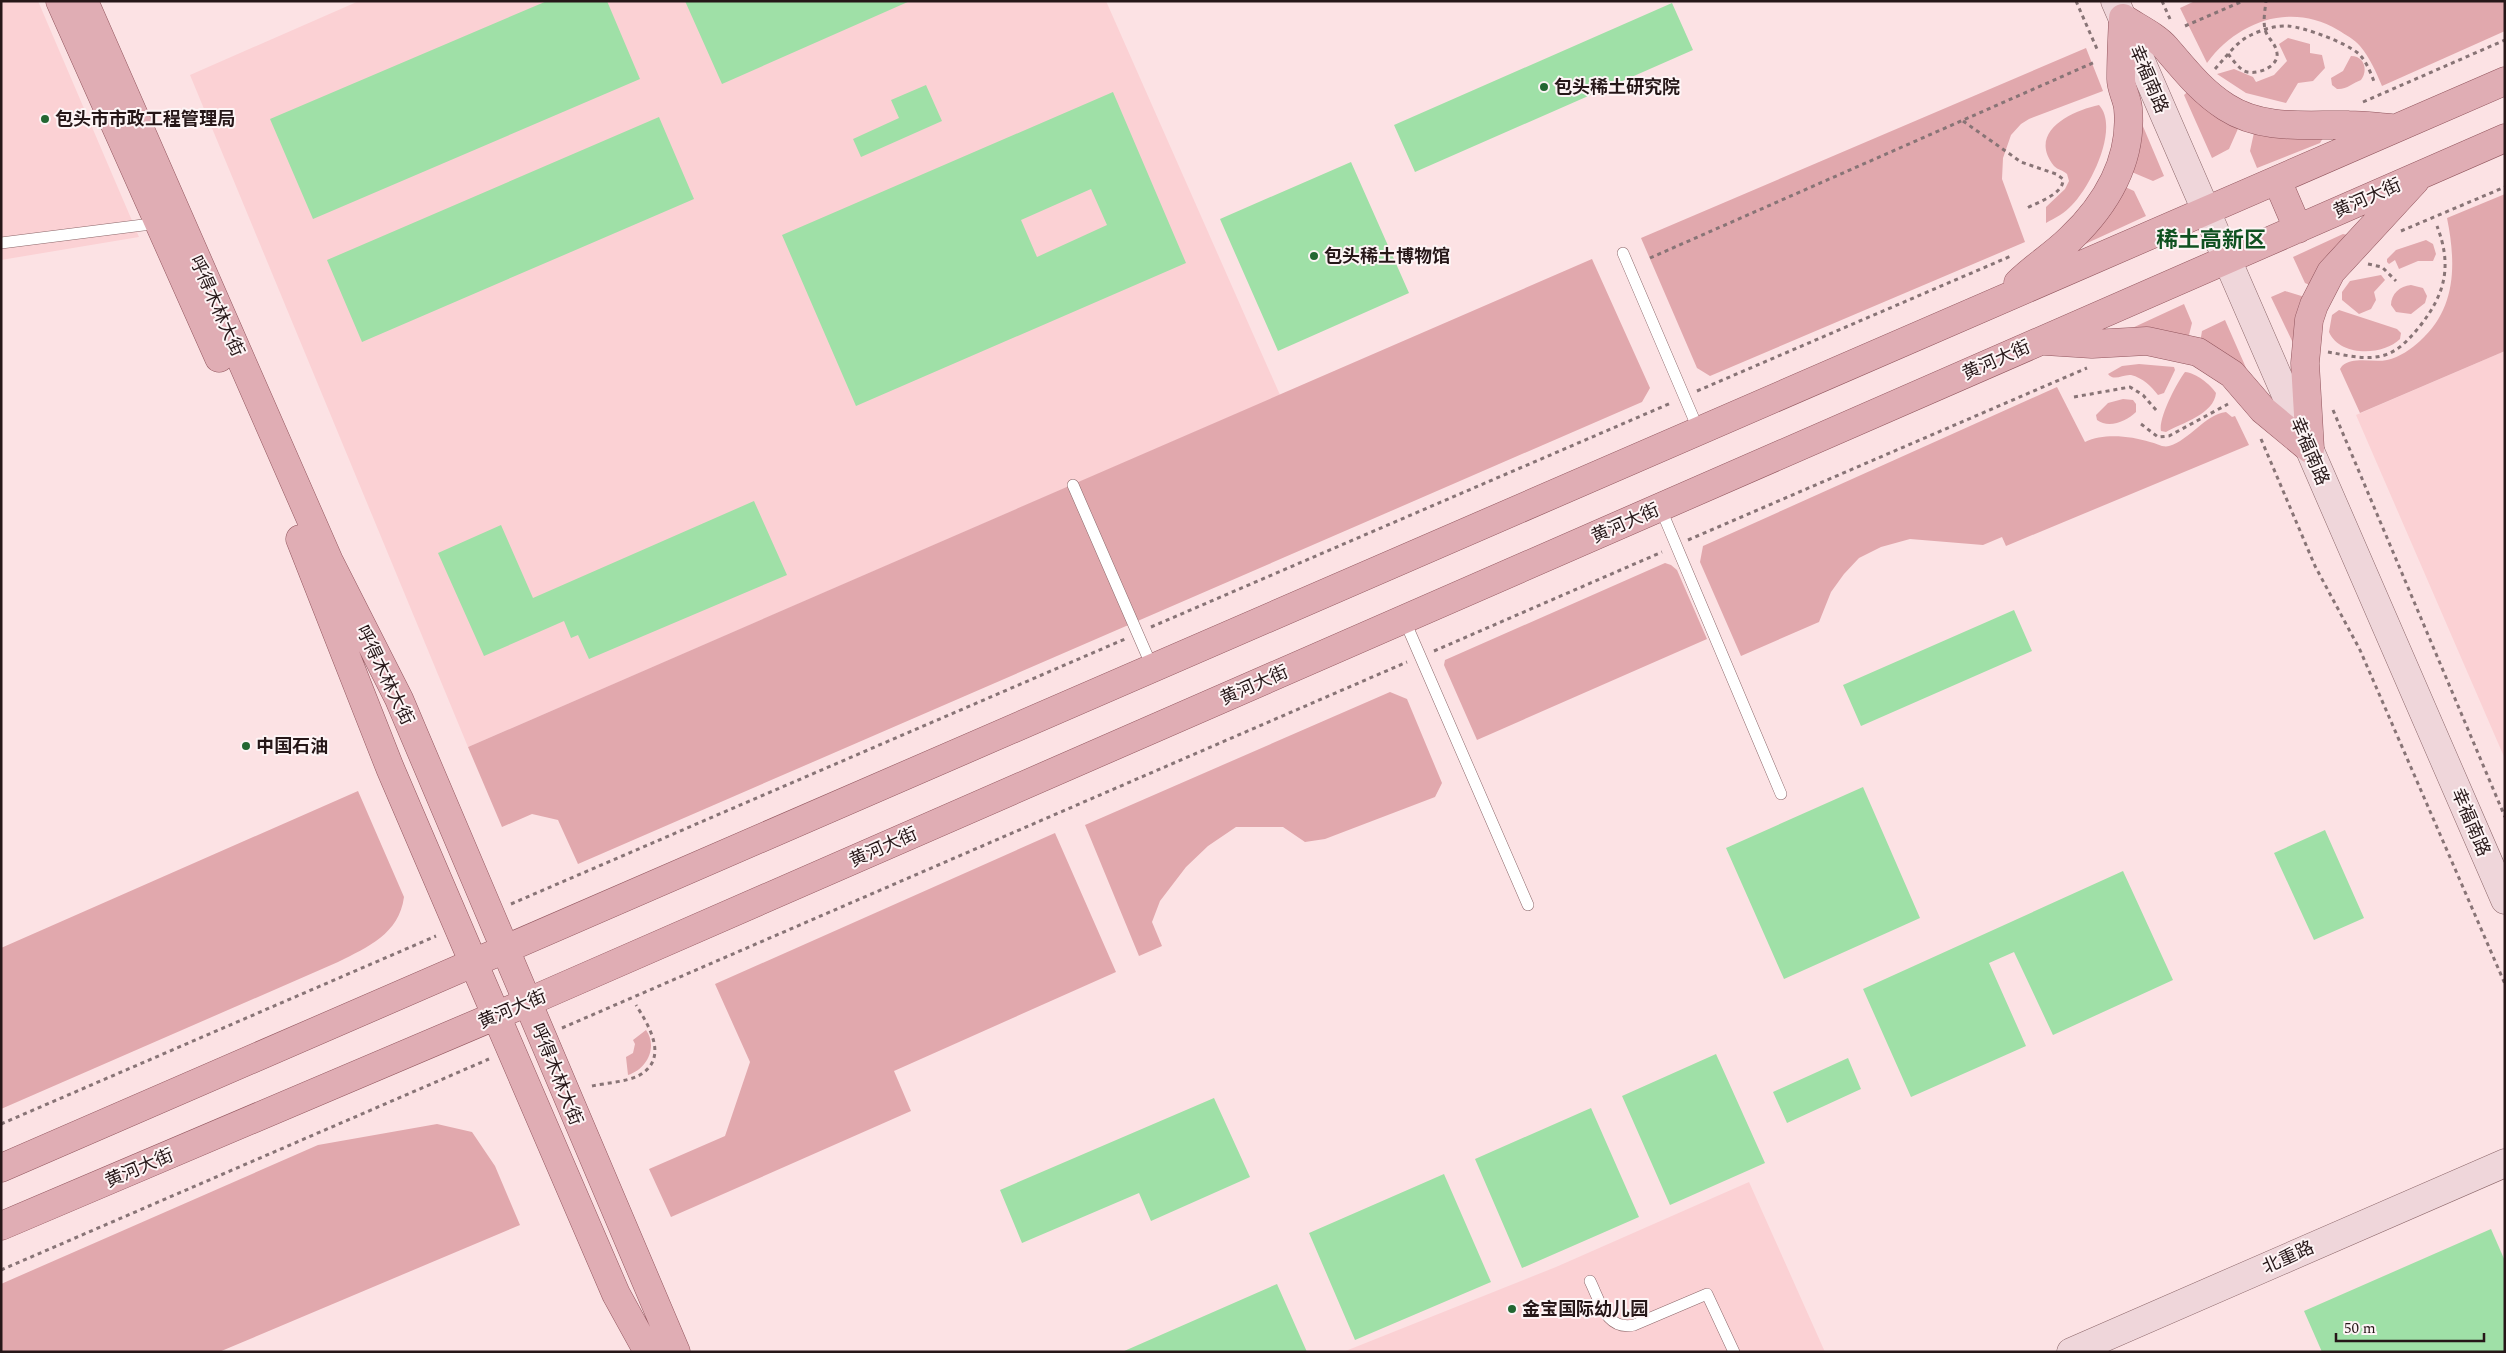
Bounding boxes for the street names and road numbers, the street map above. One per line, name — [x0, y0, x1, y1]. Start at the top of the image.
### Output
street label: 幸福南路 — [2122, 41, 2175, 118]
street label: 黄河大街 — [2329, 171, 2406, 225]
street label: 呼得木林大街 — [182, 251, 251, 361]
street label: 黄河大街 — [1958, 333, 2035, 387]
street label: 幸福南路 — [2283, 413, 2336, 490]
street label: 黄河大街 — [1587, 496, 1664, 550]
street label: 呼得木林大街 — [349, 621, 420, 730]
street label: 黄河大街 — [1216, 658, 1293, 712]
street label: 幸福南路 — [2444, 784, 2497, 861]
street label: 黄河大街 — [845, 820, 922, 874]
street label: 黄河大街 — [474, 983, 551, 1036]
street label: 呼得木林大街 — [524, 1019, 589, 1129]
street label: 黄河大街 — [101, 1142, 178, 1195]
street label: 北重路 — [2258, 1234, 2318, 1281]

